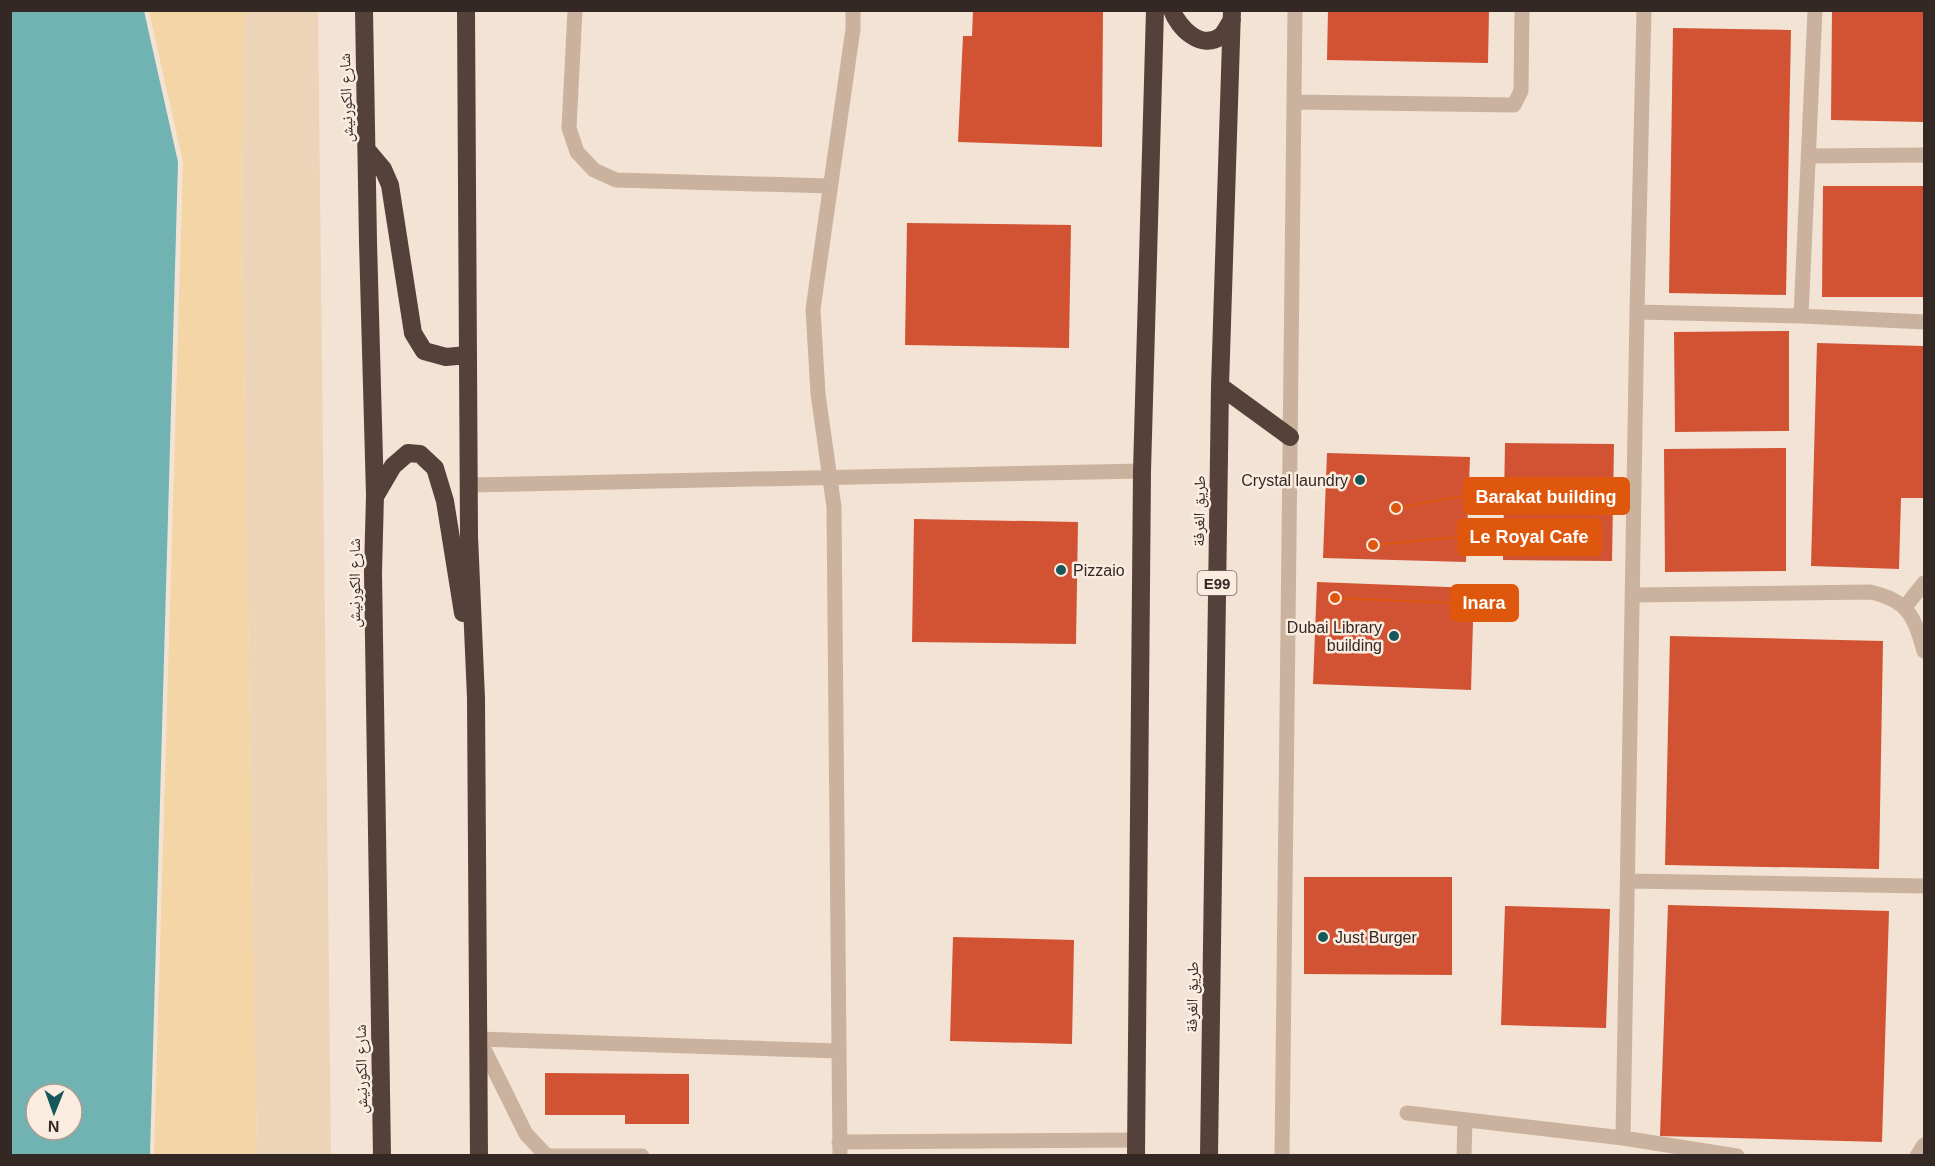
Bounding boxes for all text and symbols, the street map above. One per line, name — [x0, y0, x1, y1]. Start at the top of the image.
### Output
street label: شارع الكورنيش — [336, 53, 358, 143]
place label: Crystal laundry — [1241, 472, 1348, 489]
marker: Crystal laundry — [1353, 473, 1367, 487]
street label: طريق الغرفة — [1190, 475, 1210, 547]
callout: Barakat building — [1464, 478, 1629, 514]
text: Barakat building — [1475, 487, 1617, 507]
callout: Le Royal Cafe — [1458, 519, 1601, 555]
text: Le Royal Cafe — [1469, 527, 1589, 547]
street label: شارع الكورنيش — [346, 538, 365, 628]
place label: Pizzaio — [1073, 562, 1125, 579]
marker: Pizzaio — [1054, 563, 1068, 577]
road number: E99 — [1198, 571, 1236, 595]
callout: Inara — [1451, 585, 1518, 621]
text: Inara — [1462, 593, 1506, 613]
place label: Dubai Library building — [1287, 619, 1382, 654]
marker: Dubai Library building — [1387, 629, 1401, 643]
place label: Just Burger — [1335, 929, 1417, 946]
marker: Just Burger — [1316, 930, 1330, 944]
street label: طريق الغرفة — [1183, 961, 1203, 1033]
street label: شارع الكورنيش — [352, 1024, 372, 1114]
north arrow — [24, 1082, 84, 1142]
text: N — [48, 1118, 60, 1135]

